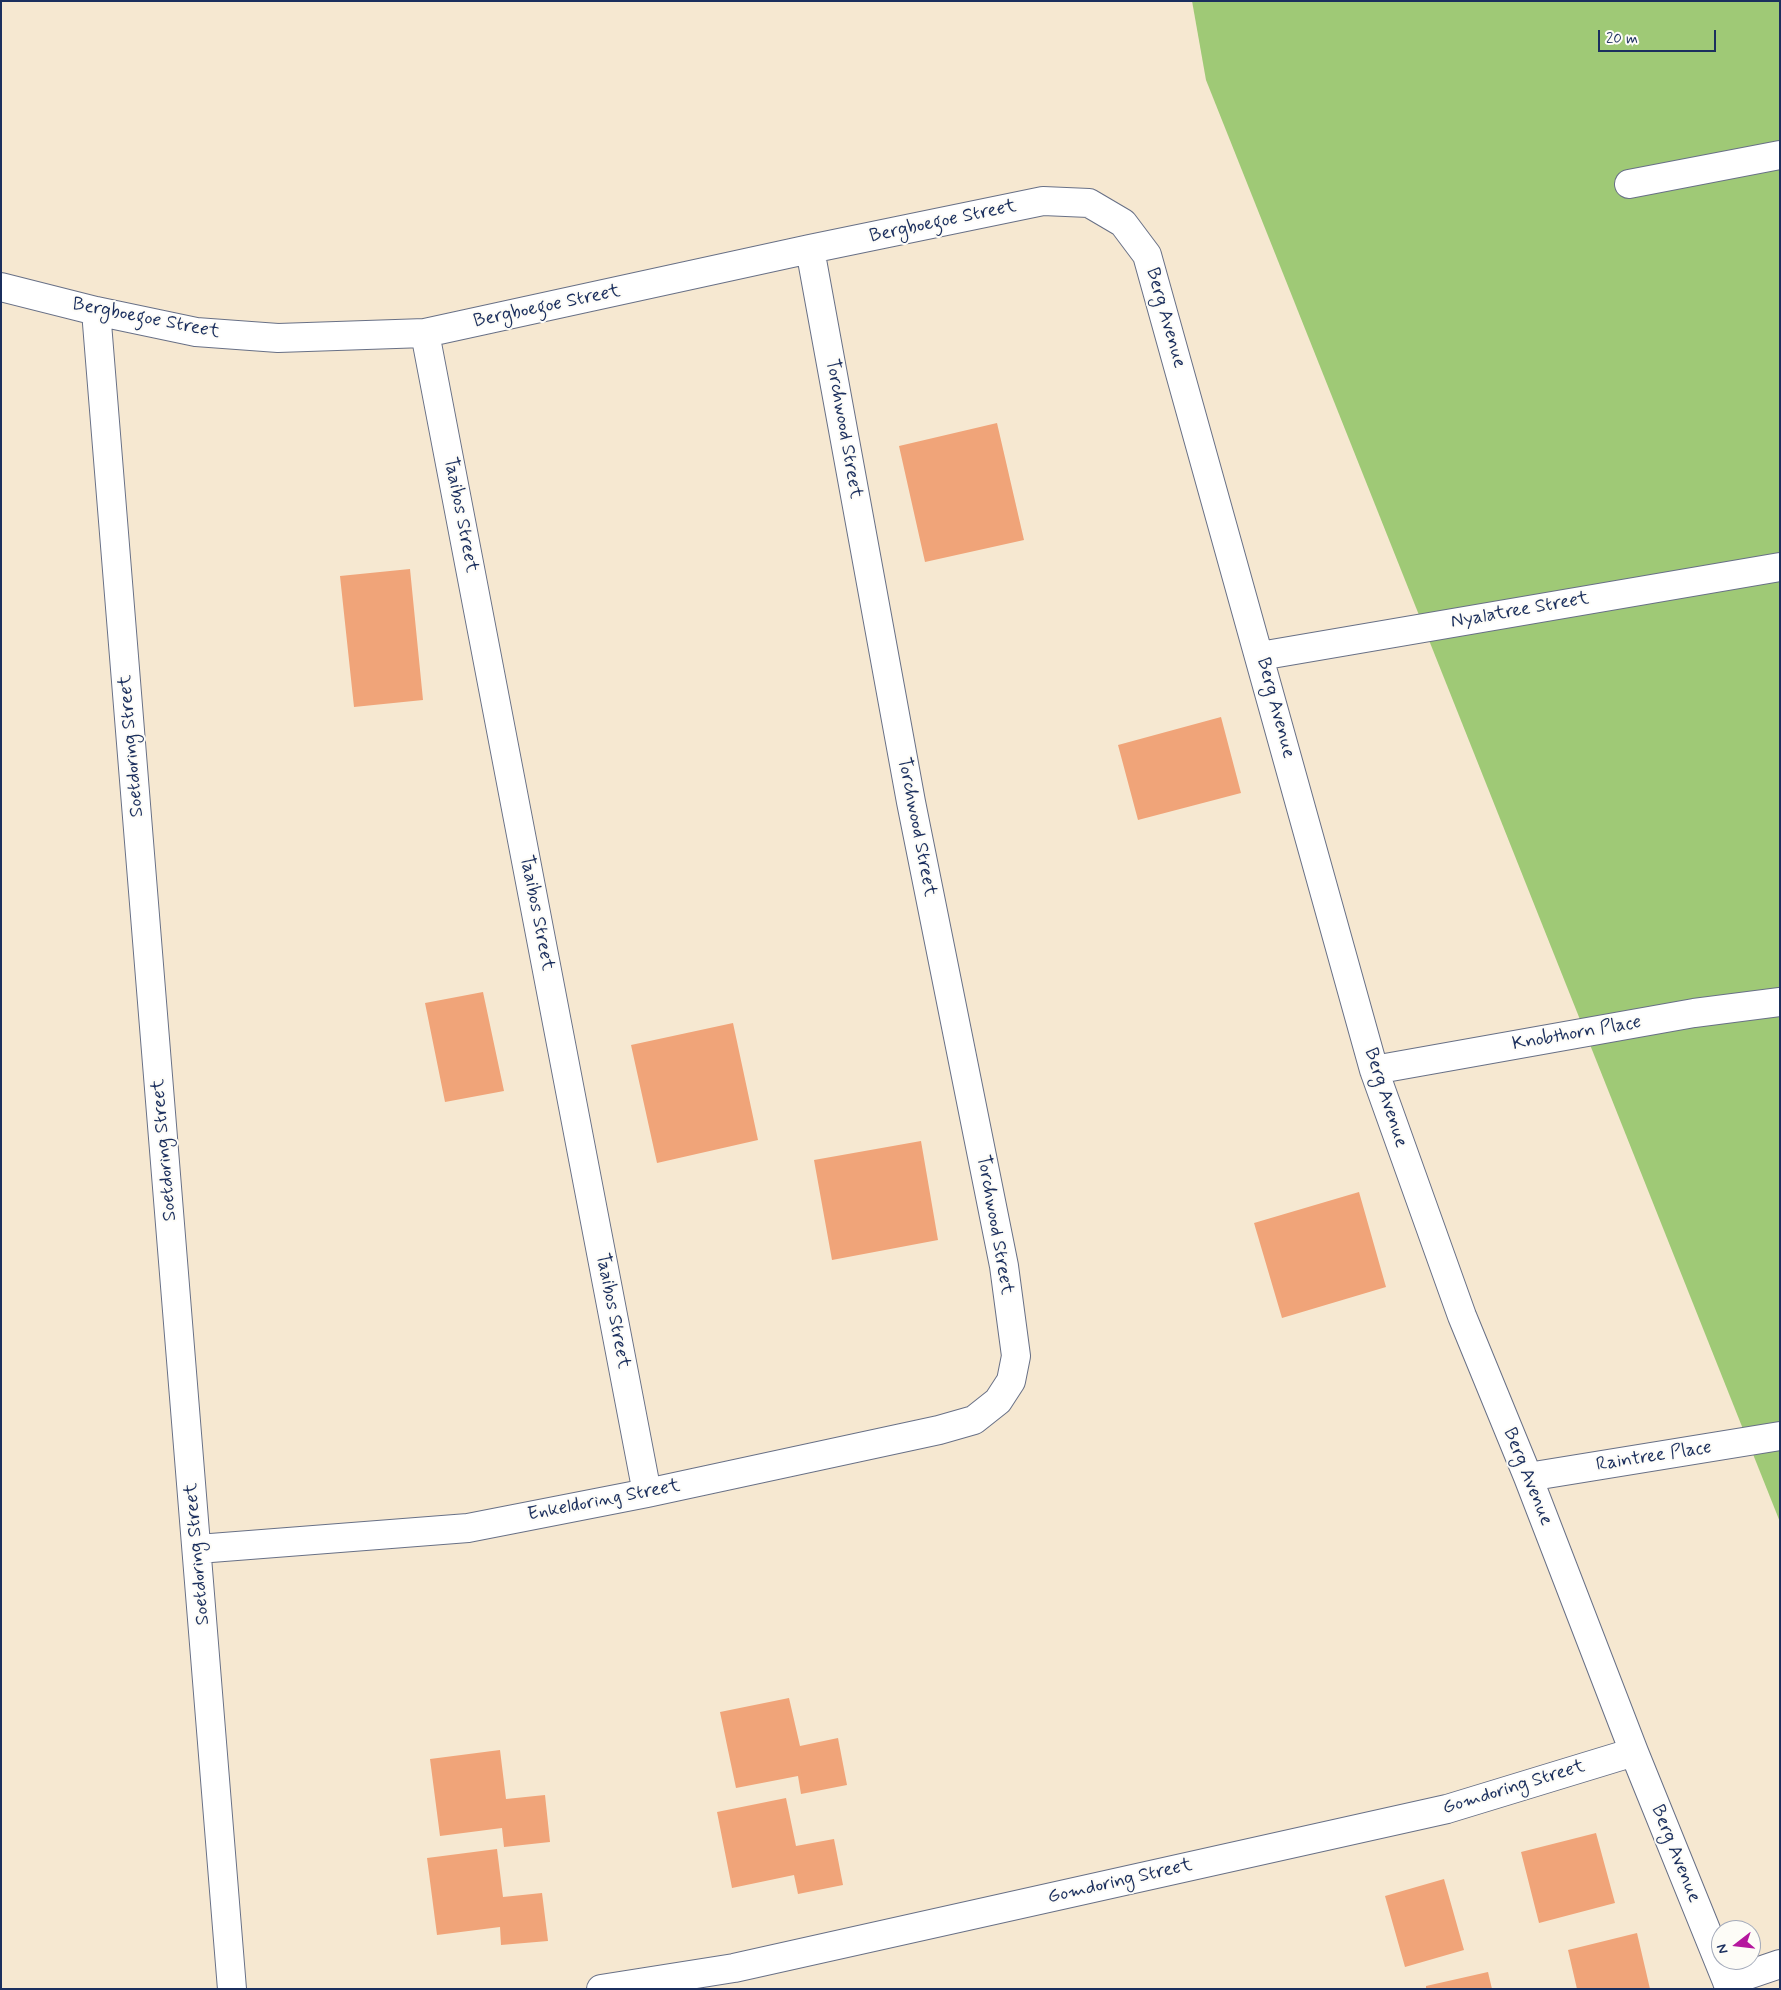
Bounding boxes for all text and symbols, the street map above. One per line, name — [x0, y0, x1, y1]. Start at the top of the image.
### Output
scale bar — [1601, 20, 1718, 52]
text: 20 m — [1606, 29, 1638, 49]
street label: Bergboegoe Street — [867, 195, 1019, 249]
street label: Berg Avenue — [1140, 265, 1190, 371]
street label: Bergboegoe Street — [471, 280, 623, 334]
street label: Bergboegoe Street — [70, 294, 222, 344]
street label: Torchwood Street — [820, 357, 866, 501]
street label: Taaibos Street — [438, 455, 482, 575]
street label: Nyalatree Street — [1449, 588, 1591, 634]
street label: Berg Avenue — [1251, 655, 1299, 761]
street label: Soetdoring Street — [114, 674, 150, 818]
street label: Torchwood Street — [891, 755, 941, 899]
street label: Taaibos Street — [514, 853, 558, 973]
street label: Knobthorn Place — [1511, 1011, 1643, 1057]
street label: Berg Avenue — [1358, 1045, 1412, 1151]
street label: Soetdoring Street — [147, 1078, 183, 1222]
street label: Torchwood Street — [971, 1153, 1017, 1297]
street label: Taaibos Street — [590, 1251, 634, 1371]
street label: Berg Avenue — [1497, 1425, 1557, 1529]
street label: Raintree Place — [1595, 1437, 1713, 1477]
street label: Enkeldoring Street — [526, 1475, 682, 1527]
street label: Soetdoring Street — [180, 1482, 216, 1626]
street label: Gomdoring Street — [1440, 1756, 1588, 1820]
street label: Berg Avenue — [1645, 1802, 1705, 1906]
street label: Gomdoring Street — [1045, 1854, 1195, 1910]
north arrow — [1711, 1920, 1761, 1970]
text: N — [1713, 1942, 1732, 1956]

